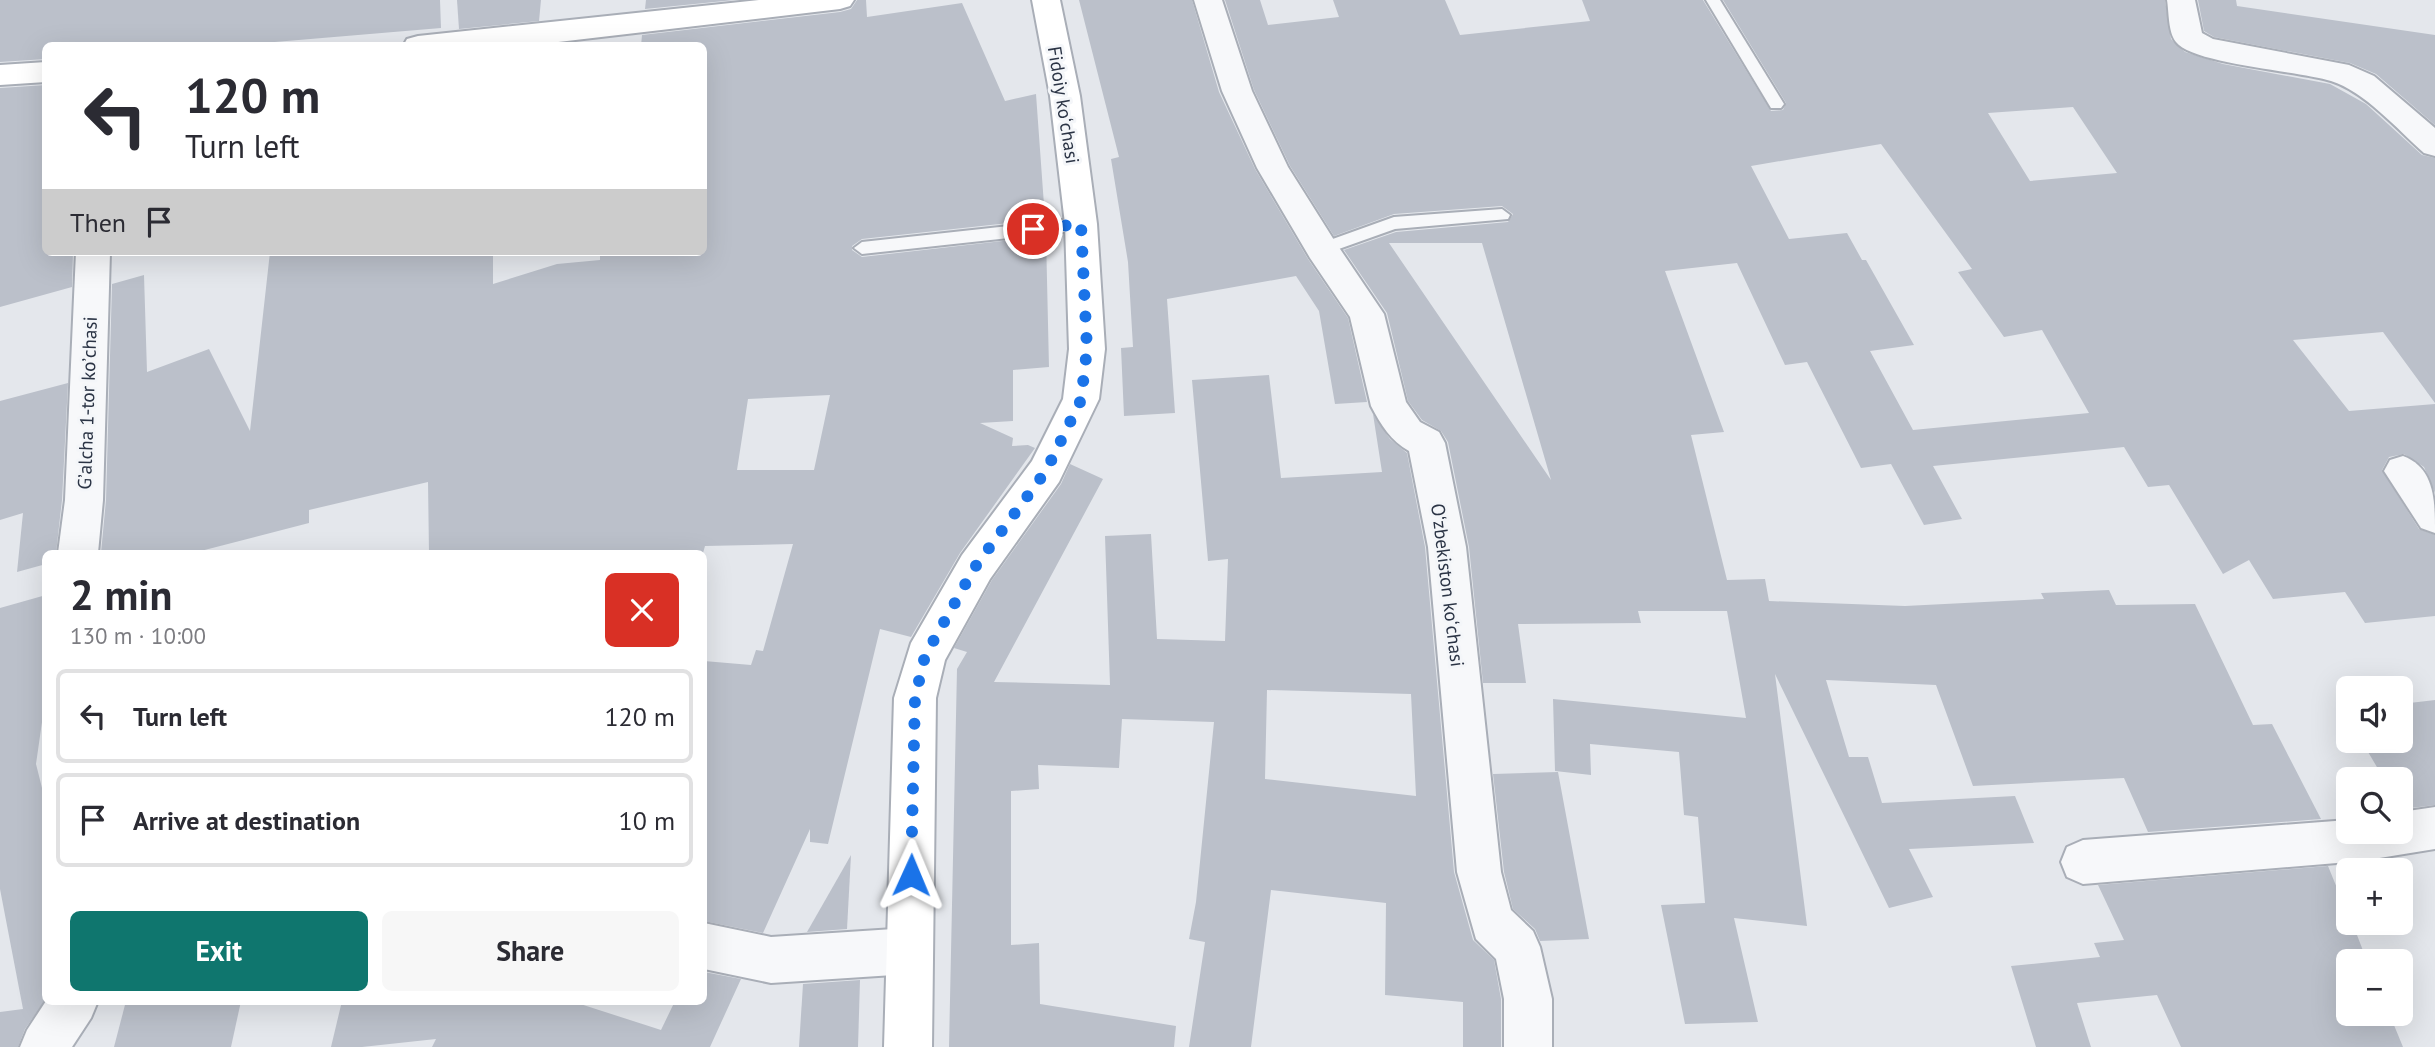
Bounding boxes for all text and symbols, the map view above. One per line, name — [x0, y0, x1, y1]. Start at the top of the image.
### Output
street label: Fidoiy koʻchasi — [1043, 45, 1085, 165]
text: 120 m — [185, 63, 320, 127]
icon: left — [70, 70, 161, 161]
text: Turn left — [185, 125, 300, 167]
pin — [1003, 199, 1063, 259]
icon: arrive — [140, 203, 178, 241]
text: Then — [70, 206, 126, 239]
icon: arrive — [1014, 210, 1052, 248]
street label: Gʼalcha 1-tor koʼchasi — [72, 316, 102, 490]
street label: Oʻzbekiston koʻchasi — [1426, 502, 1470, 668]
text: 2 min — [70, 567, 172, 622]
button: close — [605, 573, 679, 647]
text: 130 m · 10:00 — [70, 621, 206, 650]
map controls — [2336, 676, 2413, 1026]
button: sound — [2336, 676, 2413, 753]
icon: left — [74, 697, 112, 735]
text: Turn left — [133, 700, 227, 733]
text: 120 m — [604, 700, 675, 733]
button: search — [2336, 767, 2413, 844]
icon: arrive — [74, 801, 112, 839]
text: Arrive at destination — [133, 804, 360, 837]
text: 10 m — [619, 804, 675, 837]
position arrow — [874, 838, 948, 912]
button: + — [2336, 858, 2413, 935]
button: Exit — [70, 911, 368, 991]
button: Share — [382, 911, 679, 991]
button: − — [2336, 949, 2413, 1026]

